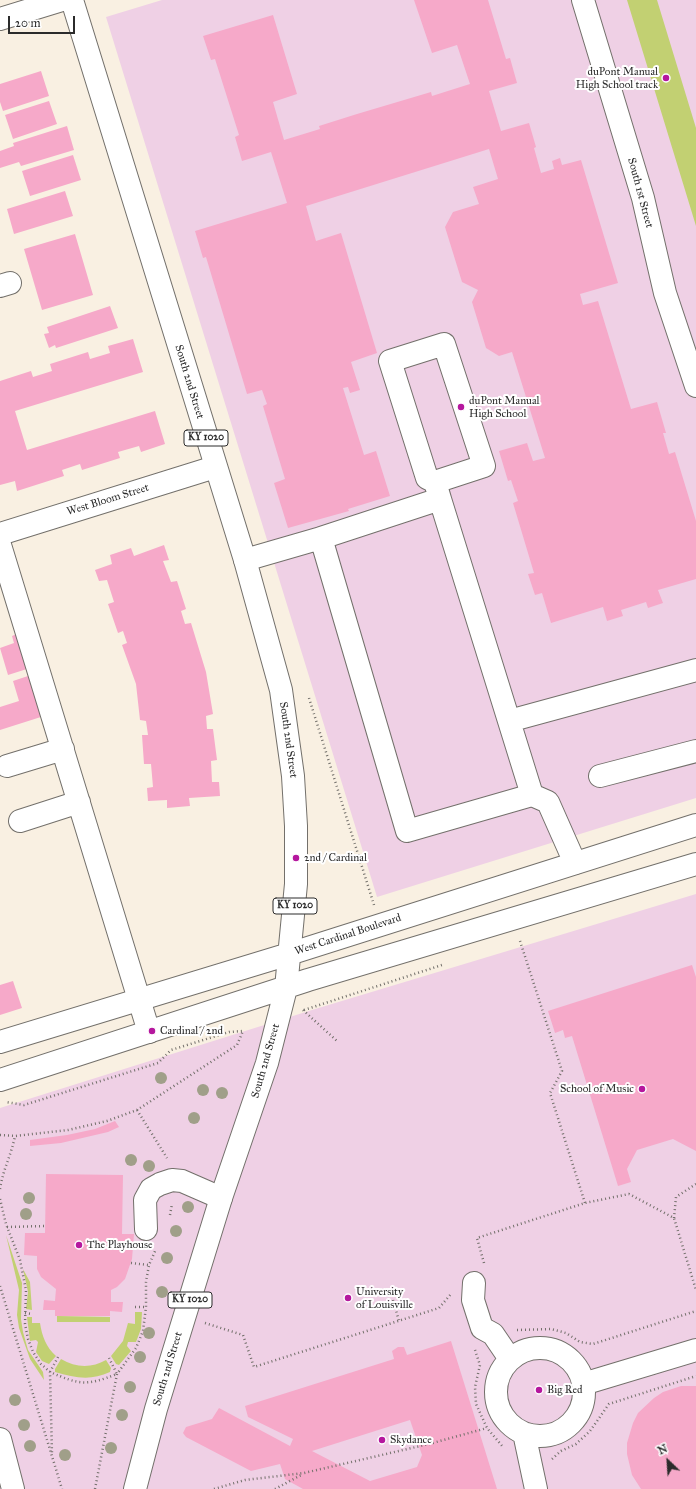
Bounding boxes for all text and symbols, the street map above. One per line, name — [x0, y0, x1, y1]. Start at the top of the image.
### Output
scale bar — [10, 8, 77, 34]
text: 20 m — [15, 16, 41, 30]
place label: duPont Manual High School track — [576, 65, 658, 91]
marker: duPont Manual High School track — [661, 73, 671, 83]
street label: South 1st Street — [624, 156, 656, 230]
street label: South 2nd Street — [171, 343, 207, 421]
place label: duPont Manual High School — [469, 394, 540, 420]
marker: duPont Manual High School — [456, 402, 466, 412]
road number: KY 1020 — [184, 430, 228, 446]
street label: West Bloom Street — [65, 481, 151, 519]
street label: South 2nd Street — [276, 701, 300, 779]
place label: 2nd / Cardinal — [304, 851, 367, 865]
marker: 2nd / Cardinal — [291, 853, 301, 863]
road number: KY 1020 — [273, 898, 317, 914]
street label: West Cardinal Boulevard — [293, 912, 403, 958]
street label: South 2nd Street — [249, 1022, 283, 1100]
place label: Cardinal / 2nd — [160, 1024, 223, 1038]
marker: Cardinal / 2nd — [147, 1026, 157, 1036]
place label: School of Music — [560, 1082, 634, 1096]
marker: School of Music — [637, 1084, 647, 1094]
place label: The Playhouse — [87, 1238, 153, 1252]
marker: The Playhouse — [74, 1240, 84, 1250]
place label: University of Louisville — [356, 1285, 413, 1311]
road number: KY 1020 — [168, 1292, 212, 1308]
marker: University of Louisville — [343, 1293, 353, 1303]
street label: South 2nd Street — [150, 1330, 186, 1408]
place label: Big Red — [547, 1383, 583, 1397]
marker: Big Red — [534, 1385, 544, 1395]
place label: Skydance — [390, 1433, 432, 1447]
marker: Skydance — [377, 1435, 387, 1445]
north arrow — [648, 1441, 688, 1481]
text: N — [656, 1442, 670, 1458]

